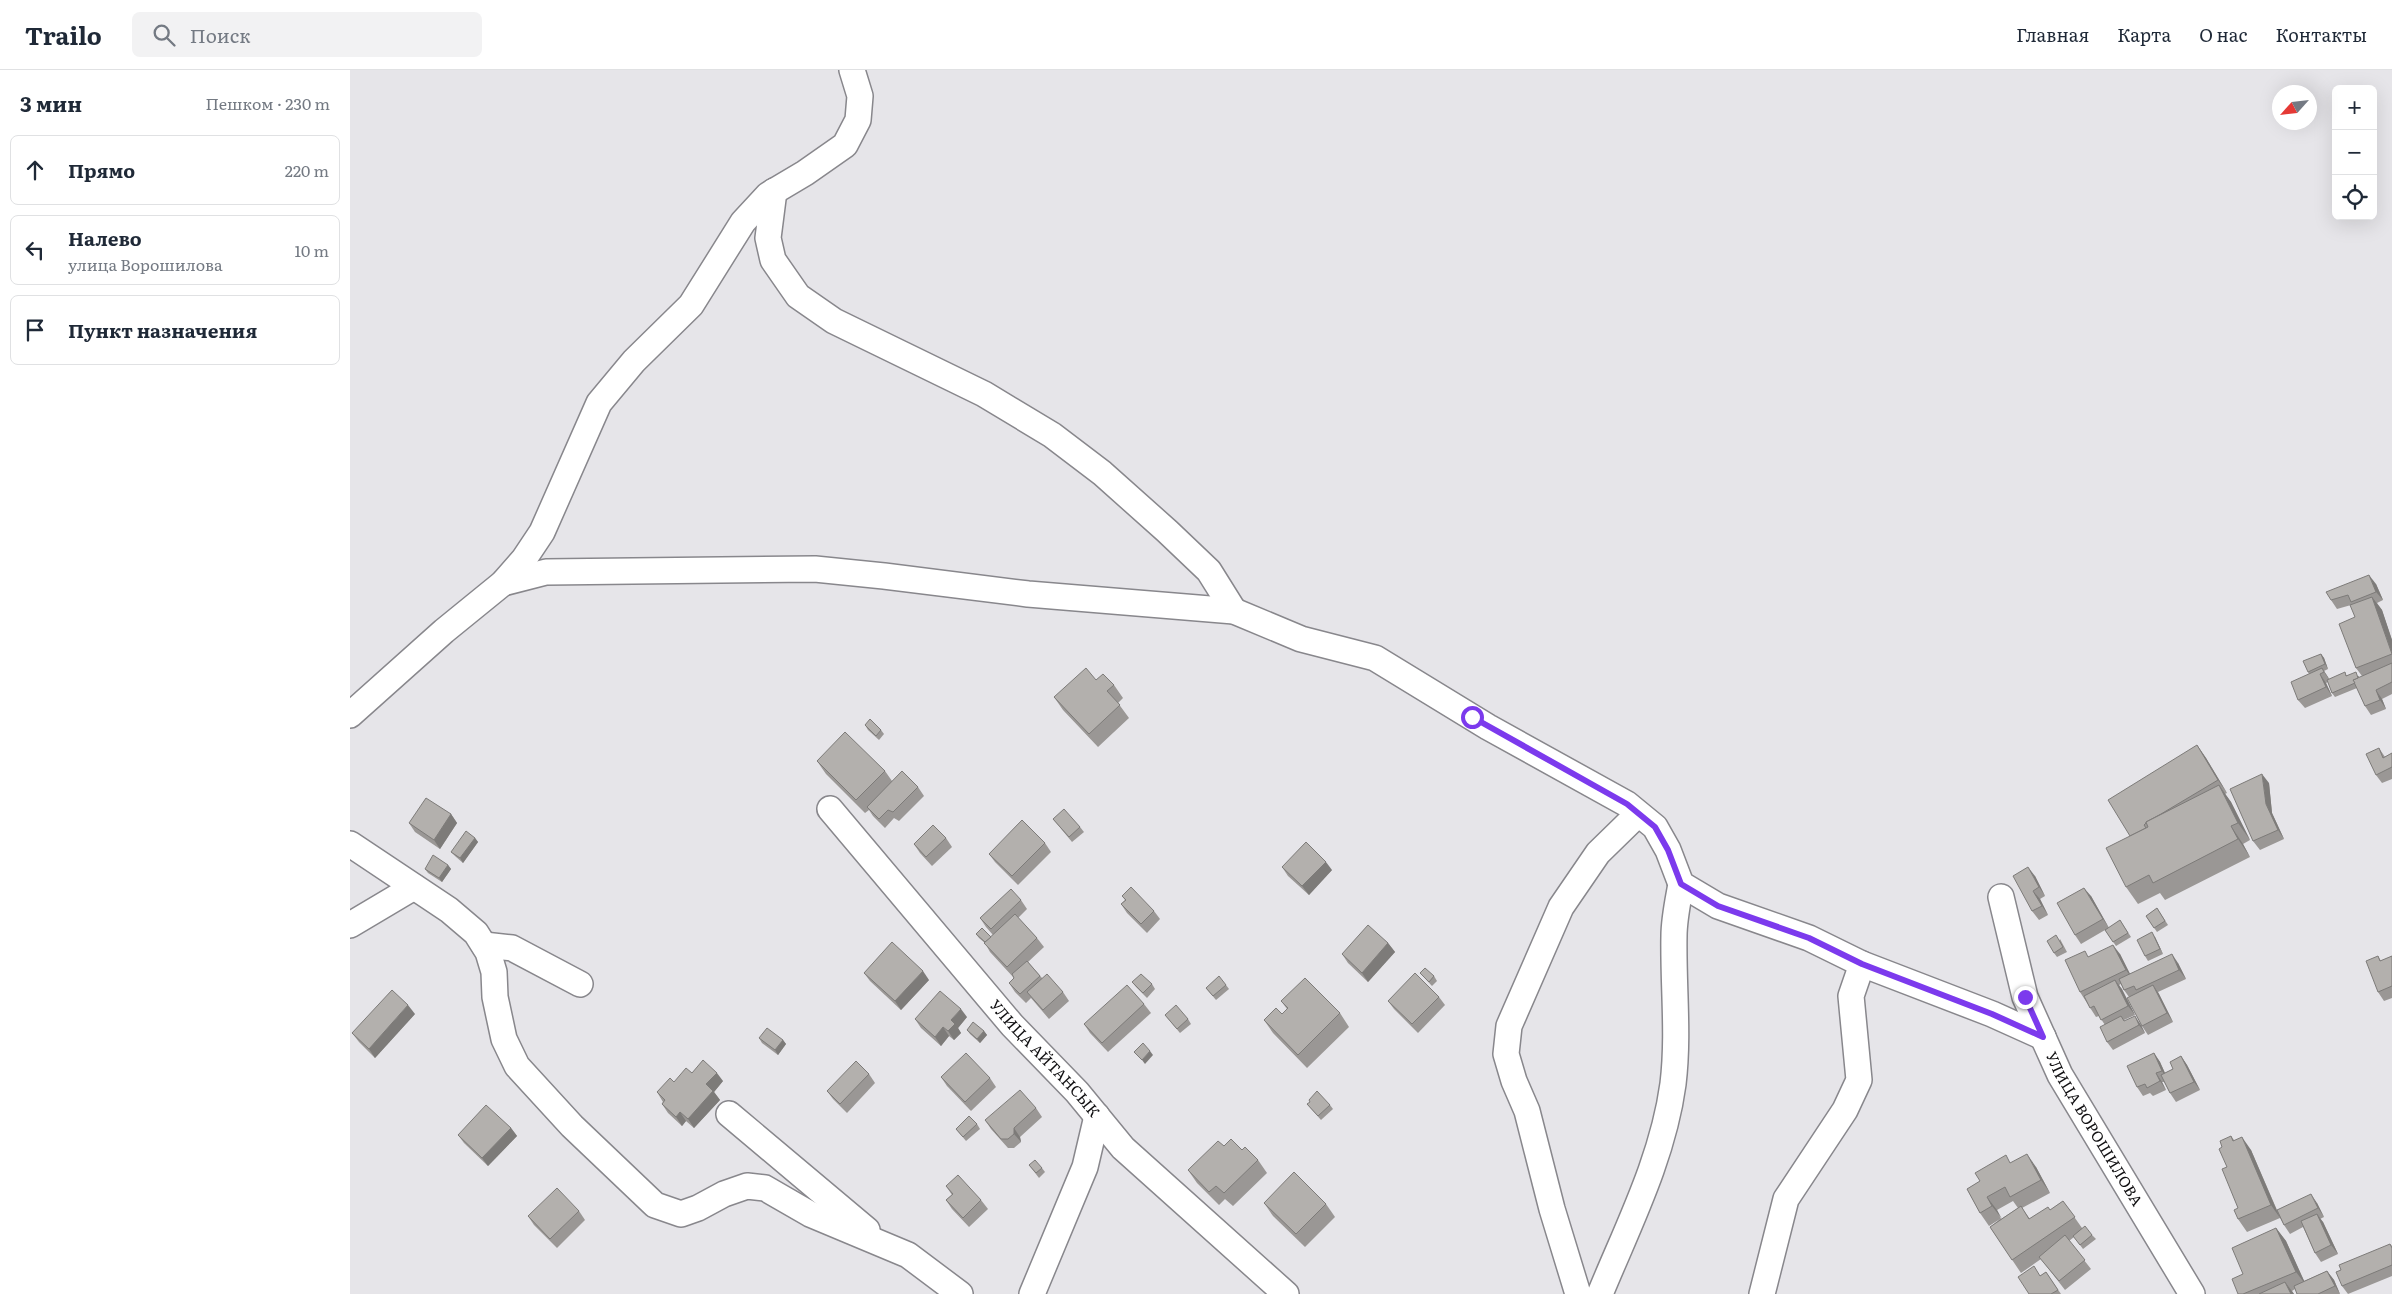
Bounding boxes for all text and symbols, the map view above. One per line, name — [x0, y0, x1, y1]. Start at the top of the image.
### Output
search box — [132, 12, 482, 57]
text: Trailo — [25, 17, 102, 52]
icon: search — [150, 21, 178, 49]
text: Поиск — [190, 21, 250, 49]
text: Главная — [2016, 21, 2089, 48]
text: Карта — [2117, 21, 2171, 48]
text: О нас — [2199, 21, 2247, 48]
text: Контакты — [2275, 21, 2367, 48]
north arrow — [2272, 85, 2317, 130]
map controls — [2332, 85, 2377, 220]
button: + — [2332, 85, 2377, 130]
text: 3 мин — [20, 87, 82, 118]
text: Пешком · 230 m — [205, 91, 330, 115]
button: − — [2332, 130, 2377, 175]
icon: ahead — [21, 156, 49, 184]
text: Прямо — [68, 156, 135, 184]
text: 220 m — [285, 158, 329, 182]
button: locate — [2332, 175, 2377, 220]
text: Налево — [68, 224, 142, 252]
icon: left — [21, 236, 49, 264]
text: 10 m — [295, 238, 329, 262]
text: улица Ворошилова — [68, 252, 223, 276]
icon: arrive — [21, 316, 49, 344]
text: Пункт назначения — [68, 316, 257, 344]
route start — [1461, 706, 1484, 729]
route end — [2014, 986, 2037, 1009]
street label: УЛИЦА АЙТАНСЫК — [985, 994, 1106, 1121]
street label: УЛИЦА ВОРОШИЛОВА — [2041, 1047, 2149, 1210]

